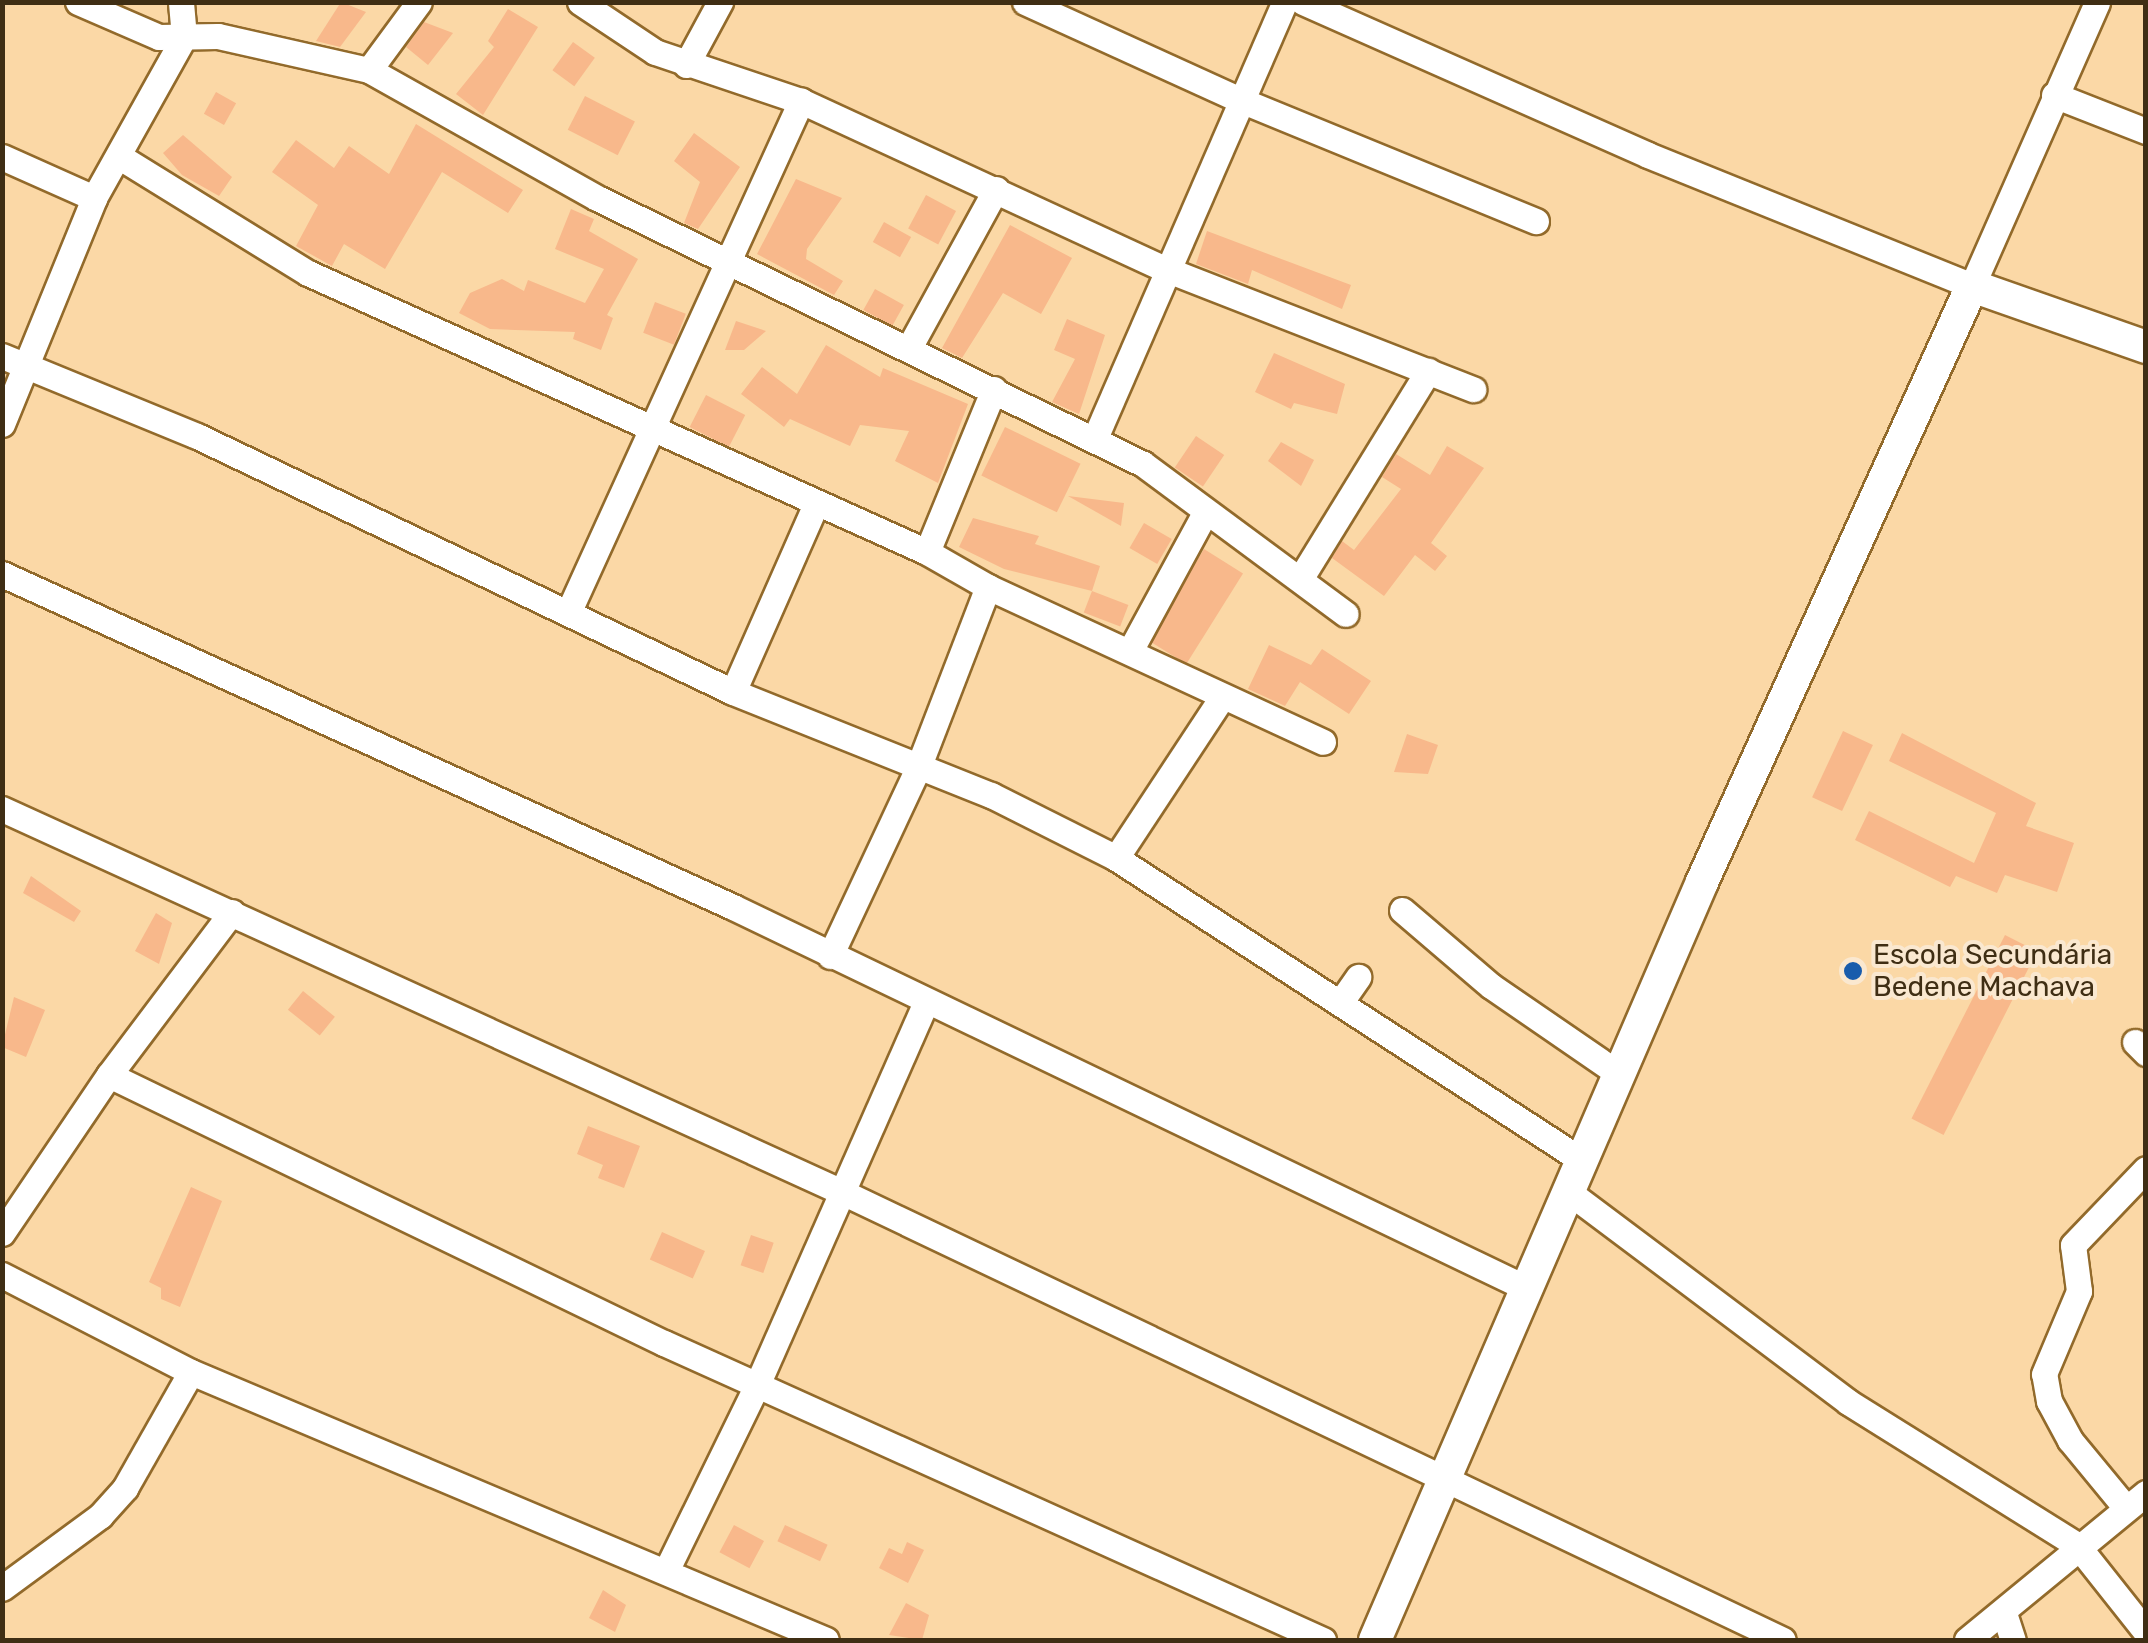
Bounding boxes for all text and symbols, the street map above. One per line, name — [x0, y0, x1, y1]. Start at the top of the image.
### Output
place label: Escola Secundária Bedene Machava — [1873, 938, 2112, 1004]
marker: Escola Secundária Bedene Machava — [1842, 960, 1864, 982]

